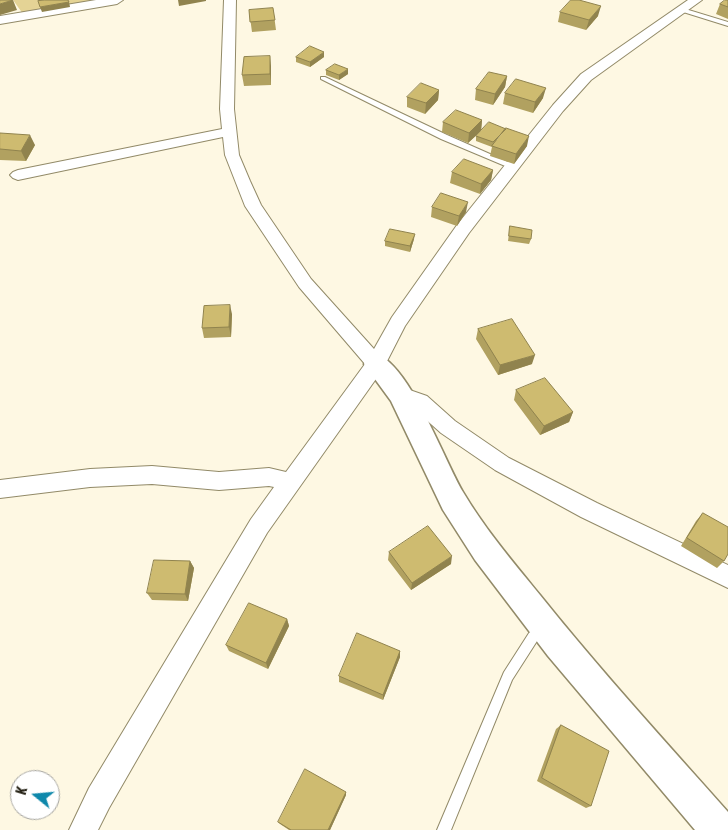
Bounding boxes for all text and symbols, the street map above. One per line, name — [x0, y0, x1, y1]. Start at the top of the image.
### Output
north arrow — [10, 770, 60, 820]
text: K — [13, 785, 30, 797]

